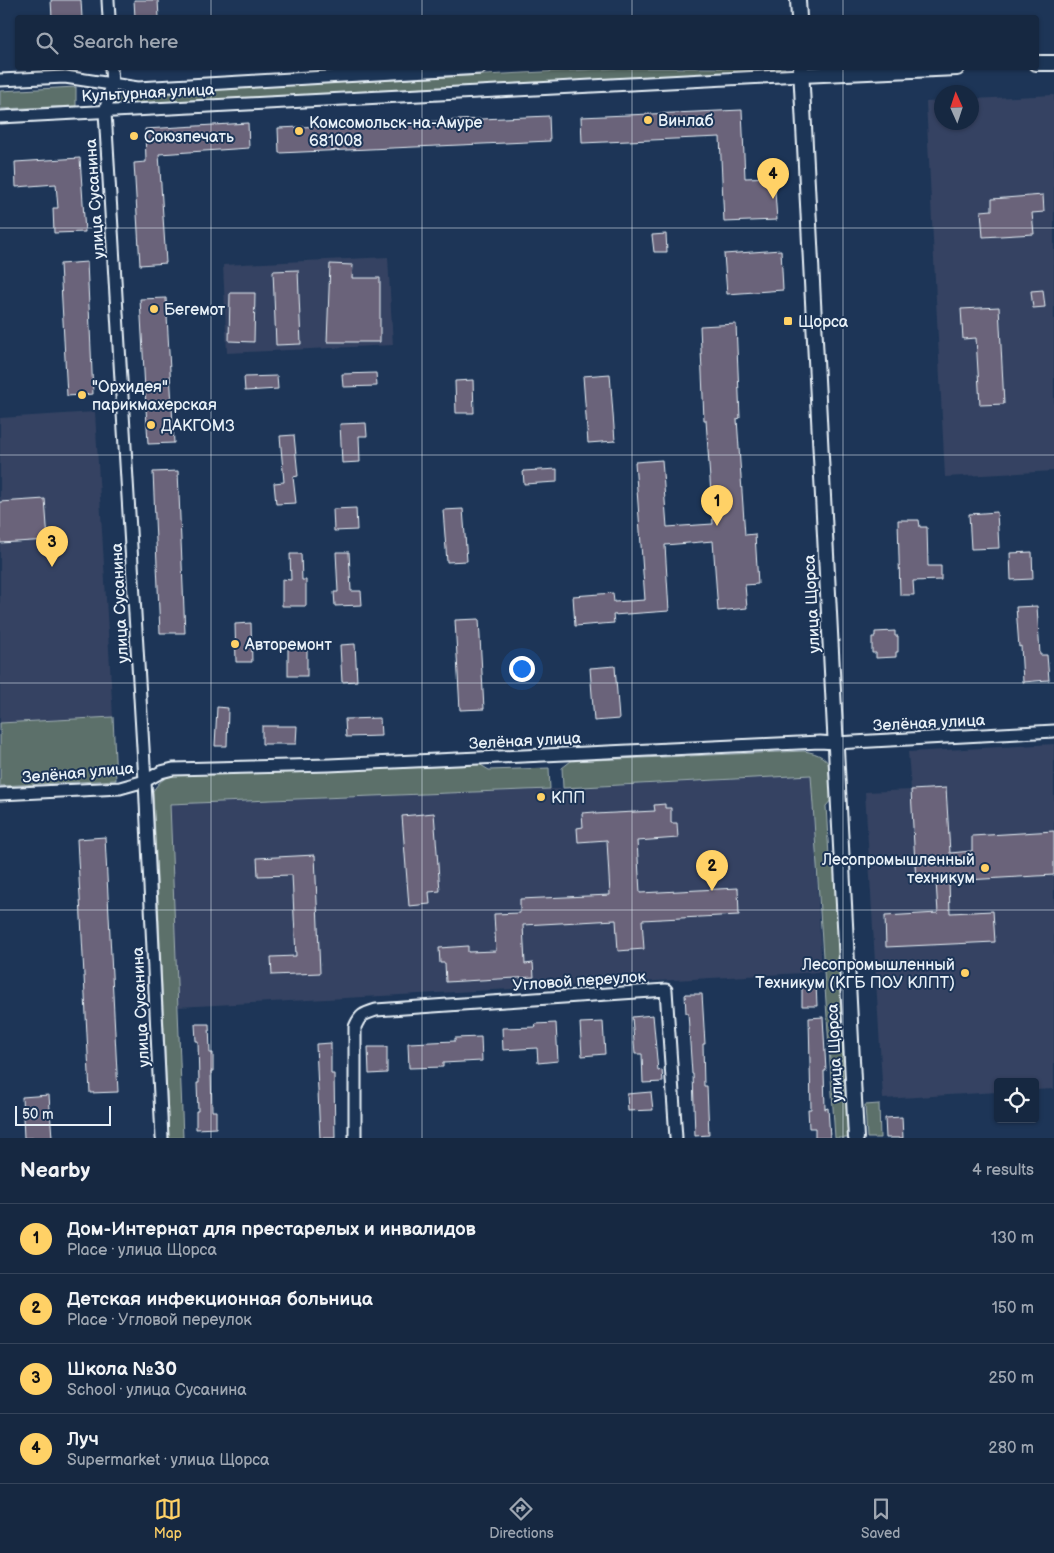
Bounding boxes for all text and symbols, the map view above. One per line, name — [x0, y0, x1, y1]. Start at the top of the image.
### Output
search box — [15, 15, 1039, 70]
icon: search — [33, 29, 61, 57]
text: Search here — [73, 31, 178, 54]
street label: Культурная улица — [81, 80, 216, 106]
north arrow — [934, 85, 979, 130]
place label: Винлаб — [658, 112, 714, 131]
place label: Комсомольск-на-Амуре 681008 — [309, 114, 482, 151]
marker: Винлаб — [642, 114, 654, 126]
marker: Комсомольск-на-Амуре 681008 — [293, 125, 305, 137]
place label: Союзпечать — [144, 128, 234, 147]
marker: Союзпечать — [128, 130, 140, 142]
street label: улица Сусанина — [82, 138, 109, 260]
pin: 4 — [757, 158, 789, 199]
place label: Бегемот — [164, 301, 226, 320]
marker: Бегемот — [148, 303, 160, 315]
place label: Щорса — [798, 313, 849, 332]
marker: Щорса — [782, 315, 794, 327]
place label: "Орхидея" парикмахерская — [92, 378, 217, 415]
marker: "Орхидея" парикмахерская — [76, 389, 88, 401]
place label: ДАКГОМЗ — [161, 417, 235, 436]
marker: ДАКГОМЗ — [145, 419, 157, 431]
pin: 1 — [701, 485, 733, 526]
pin: 3 — [36, 526, 68, 567]
street label: улица Сусанина — [108, 542, 133, 664]
street label: улица Щорса — [800, 554, 825, 654]
place label: Авторемонт — [244, 636, 332, 655]
marker: Авторемонт — [229, 638, 241, 650]
your location — [509, 656, 535, 682]
street label: Зелёная улица — [873, 711, 986, 736]
street label: Зелёная улица — [469, 729, 582, 754]
street label: Зелёная улица — [21, 759, 135, 788]
place label: КПП — [551, 789, 585, 808]
marker: КПП — [535, 791, 547, 803]
pin: 2 — [696, 850, 728, 891]
place label: Лесопромышленный техникум — [821, 851, 975, 888]
marker: Лесопромышленный техникум — [979, 862, 991, 874]
street label: улица Сусанина — [129, 946, 154, 1068]
place label: Лесопромышленный Техникум (КГБ ПОУ КЛПТ) — [755, 956, 955, 993]
street label: Угловой переулок — [512, 967, 647, 996]
marker: Лесопромышленный Техникум (КГБ ПОУ КЛПТ) — [959, 967, 971, 979]
street label: улица Щорса — [823, 1003, 848, 1103]
map controls — [994, 1078, 1039, 1123]
button: locate — [994, 1078, 1039, 1123]
scale bar — [15, 1103, 111, 1126]
text: 50 m — [22, 1106, 54, 1123]
text: Nearby — [20, 1158, 90, 1183]
text: 4 results — [972, 1161, 1034, 1180]
text: Дом-Интернат для престарелых и инвалидов — [67, 1218, 476, 1241]
text: 1 — [33, 1229, 39, 1248]
text: 130 m — [991, 1229, 1034, 1248]
text: Place · улица Щорса — [67, 1241, 217, 1260]
text: Детская инфекционная больница — [67, 1288, 373, 1311]
text: 2 — [31, 1299, 41, 1318]
text: 150 m — [992, 1299, 1034, 1318]
text: Place · Угловой переулок — [67, 1311, 252, 1330]
text: Школа №30 — [67, 1358, 177, 1381]
text: 3 — [31, 1369, 41, 1388]
text: 250 m — [988, 1369, 1034, 1388]
text: School · улица Сусанина — [67, 1381, 247, 1400]
text: Луч — [67, 1428, 99, 1451]
text: 4 — [31, 1439, 41, 1458]
text: 280 m — [988, 1439, 1034, 1458]
text: Supermarket · улица Щорса — [67, 1451, 270, 1470]
tab: Map — [154, 1495, 182, 1542]
tab: Directions — [489, 1495, 554, 1542]
tab: Saved — [861, 1495, 900, 1542]

